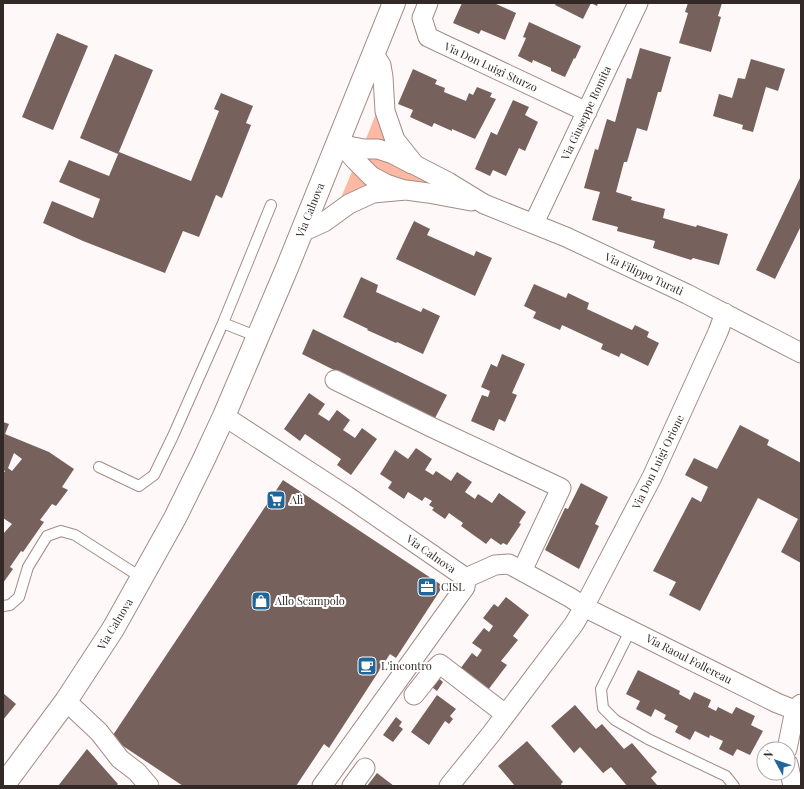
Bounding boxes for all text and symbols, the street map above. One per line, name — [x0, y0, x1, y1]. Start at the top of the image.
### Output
street label: Via Don Luigi Sturzo — [441, 38, 540, 95]
street label: Via Giuseppe Romita — [557, 63, 614, 163]
street label: Via Calnova — [291, 180, 327, 240]
street label: Via Filippo Turati — [602, 248, 686, 298]
street label: Via Don Luigi Orione — [628, 412, 687, 512]
supermarket icon: Alì — [265, 489, 287, 511]
place label: Alì — [289, 492, 303, 507]
street label: Via Calnova — [403, 530, 460, 577]
office icon: CISL — [416, 576, 438, 598]
place label: CISL — [441, 579, 465, 594]
shop icon: Allo Scampolo — [250, 590, 272, 612]
place label: Allo Scampolo — [274, 593, 345, 608]
street label: Via Calnova — [93, 595, 136, 653]
street label: Via Raoul Follereau — [643, 630, 735, 687]
cafe icon: L'incontro — [356, 655, 378, 677]
place label: L'incontro — [381, 658, 432, 673]
north arrow — [756, 741, 796, 781]
text: N — [760, 746, 776, 762]

